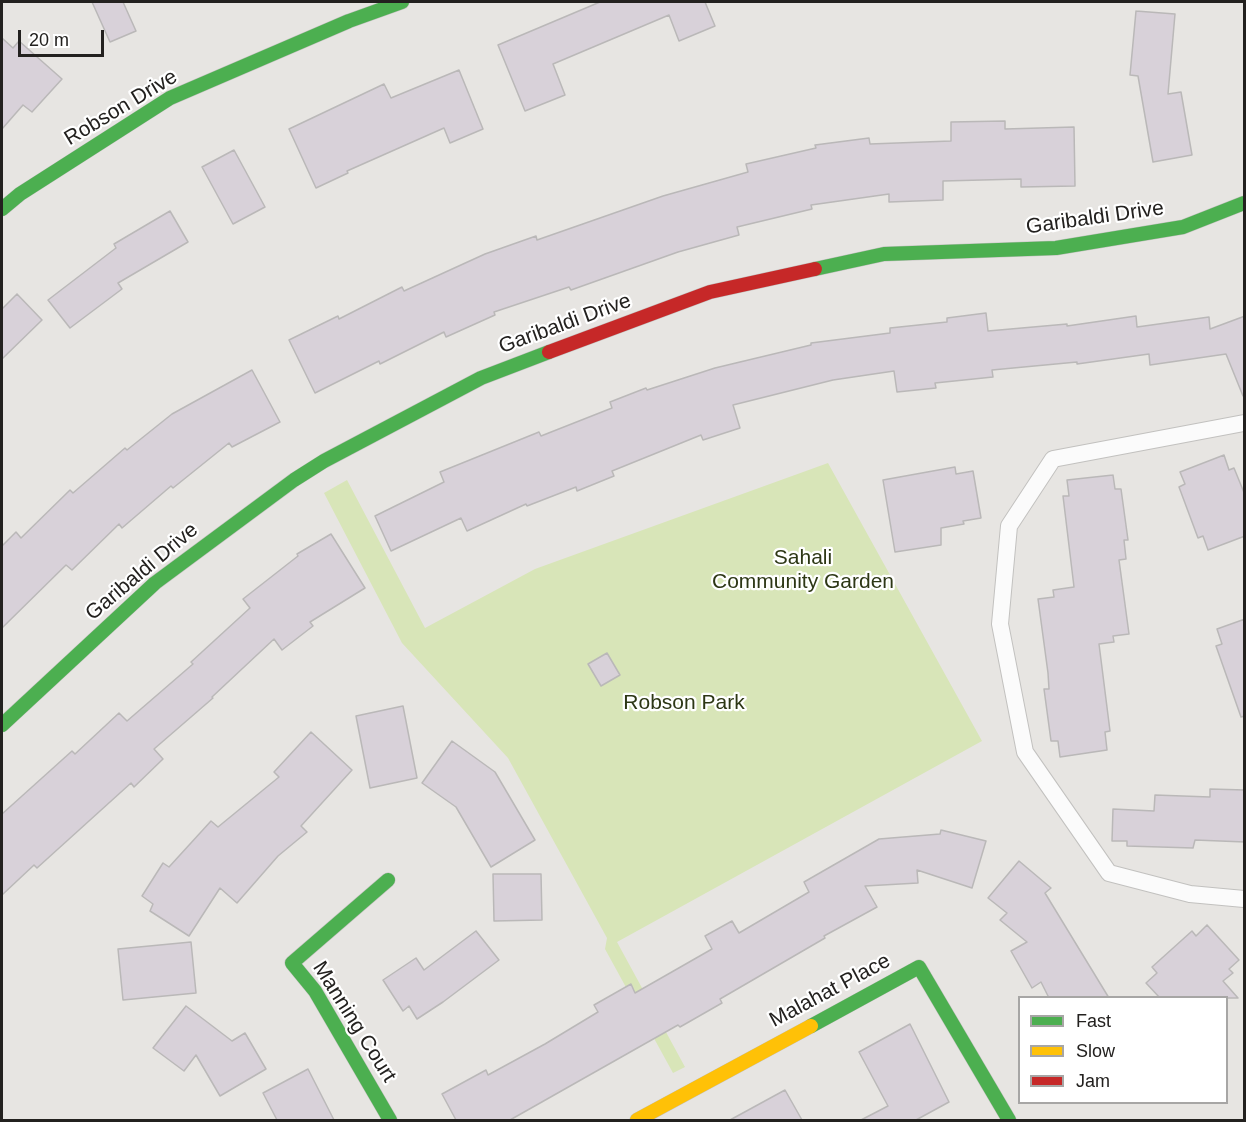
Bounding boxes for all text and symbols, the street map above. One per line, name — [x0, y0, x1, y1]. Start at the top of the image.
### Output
scale bar — [21, 18, 106, 56]
text: 20 m — [29, 30, 69, 50]
street label: Robson Drive — [60, 64, 182, 152]
street label: Garibaldi Drive — [1024, 196, 1166, 240]
street label: Garibaldi Drive — [495, 288, 635, 360]
street label: Garibaldi Drive — [81, 518, 203, 626]
park label: Sahali Community Garden — [712, 545, 894, 595]
park label: Robson Park — [623, 690, 745, 716]
street label: Malahat Place — [765, 949, 895, 1033]
street label: Manning Court — [307, 957, 401, 1087]
legend — [1018, 996, 1228, 1104]
text: Fast — [1076, 1011, 1111, 1031]
text: Slow — [1076, 1041, 1115, 1061]
text: Jam — [1076, 1071, 1110, 1091]

